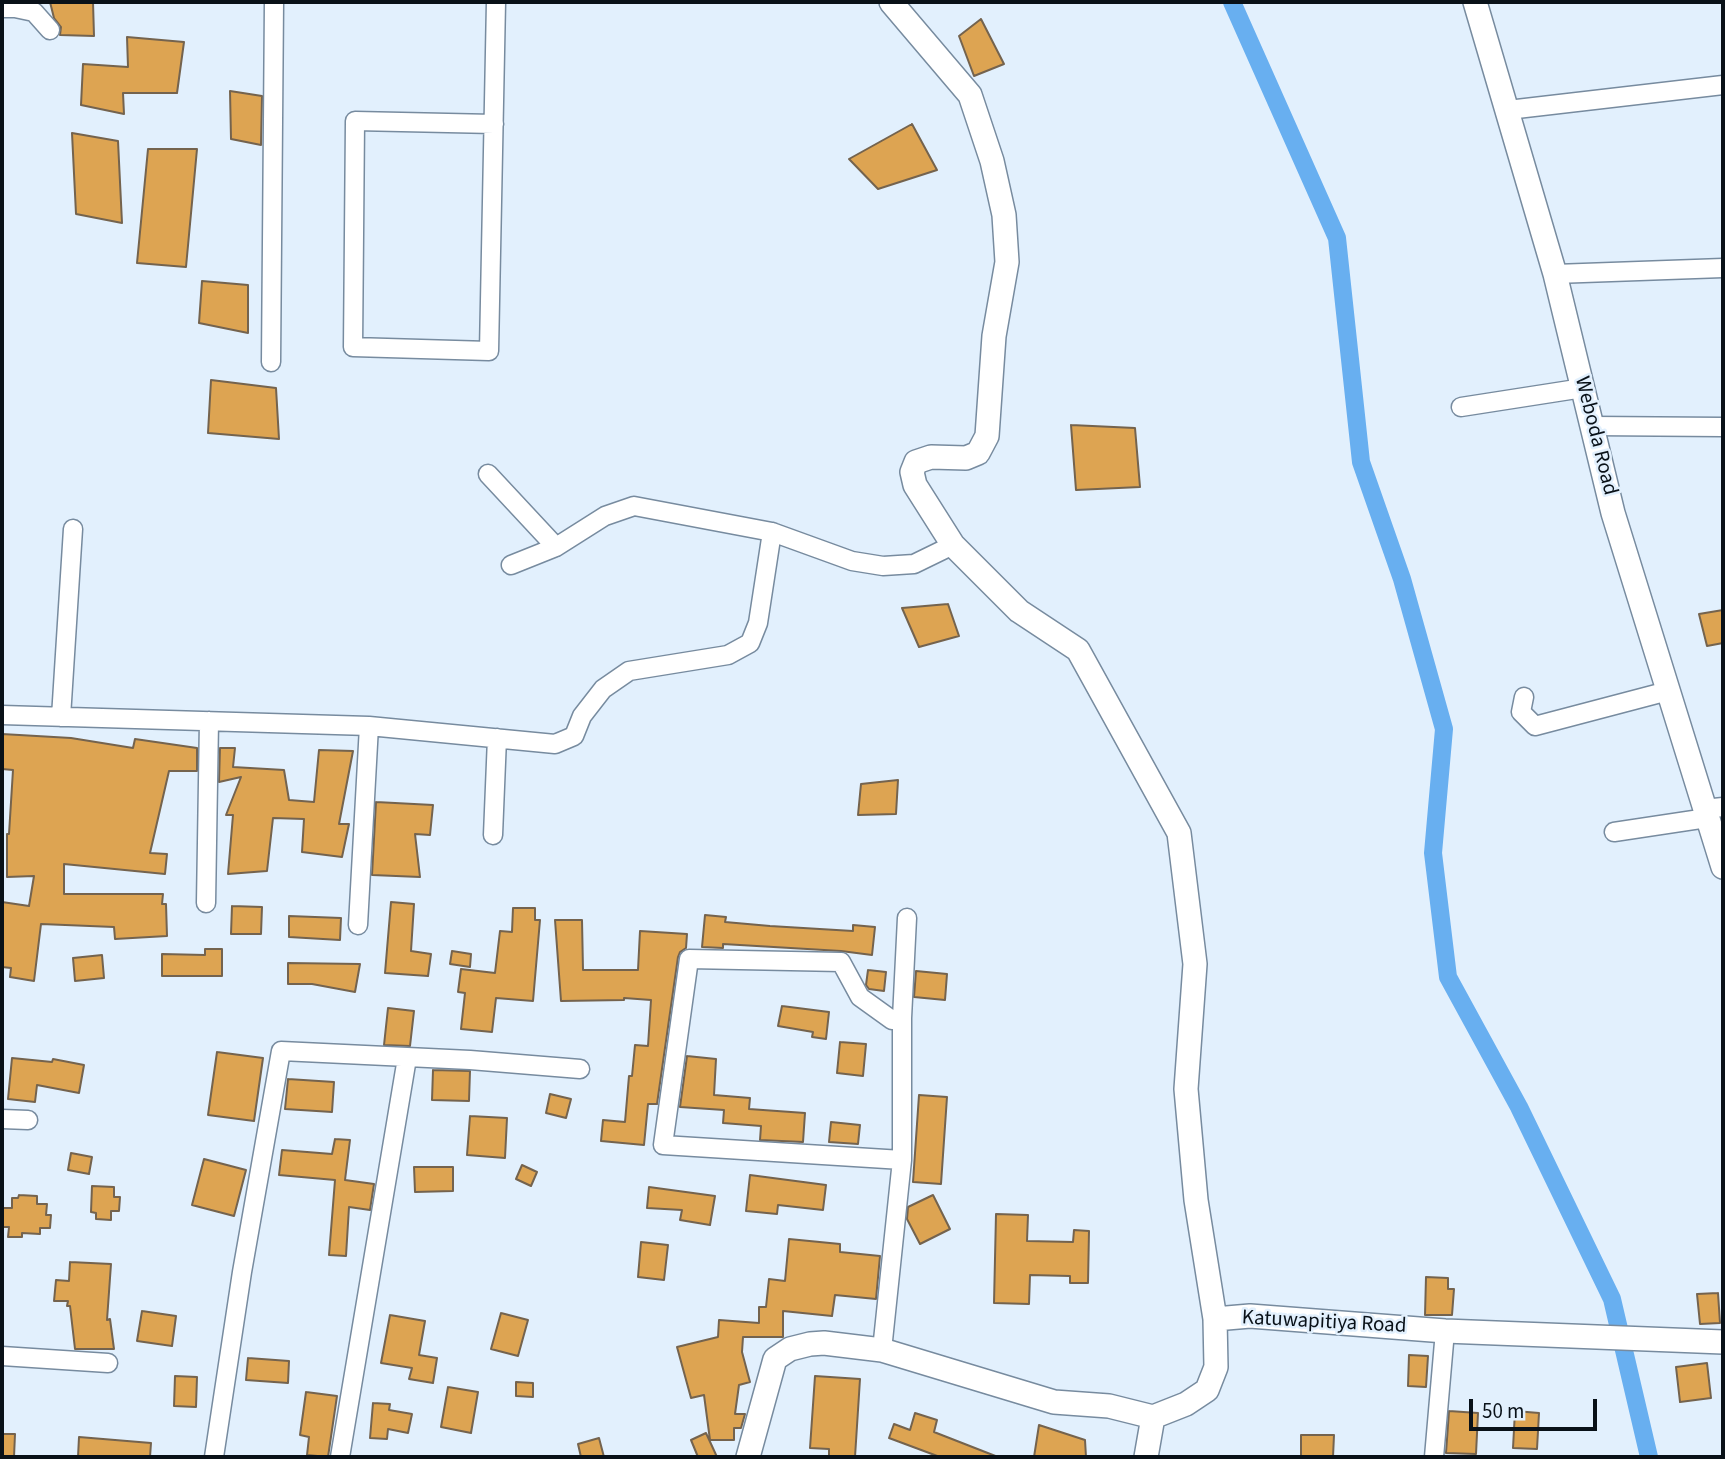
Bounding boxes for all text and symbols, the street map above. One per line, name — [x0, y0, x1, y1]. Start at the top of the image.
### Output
street label: Weboda Road — [1568, 374, 1622, 498]
street label: Katuwapitiya Road — [1241, 1306, 1407, 1340]
scale bar — [1473, 1386, 1601, 1430]
text: 50 m — [1482, 1396, 1524, 1426]

